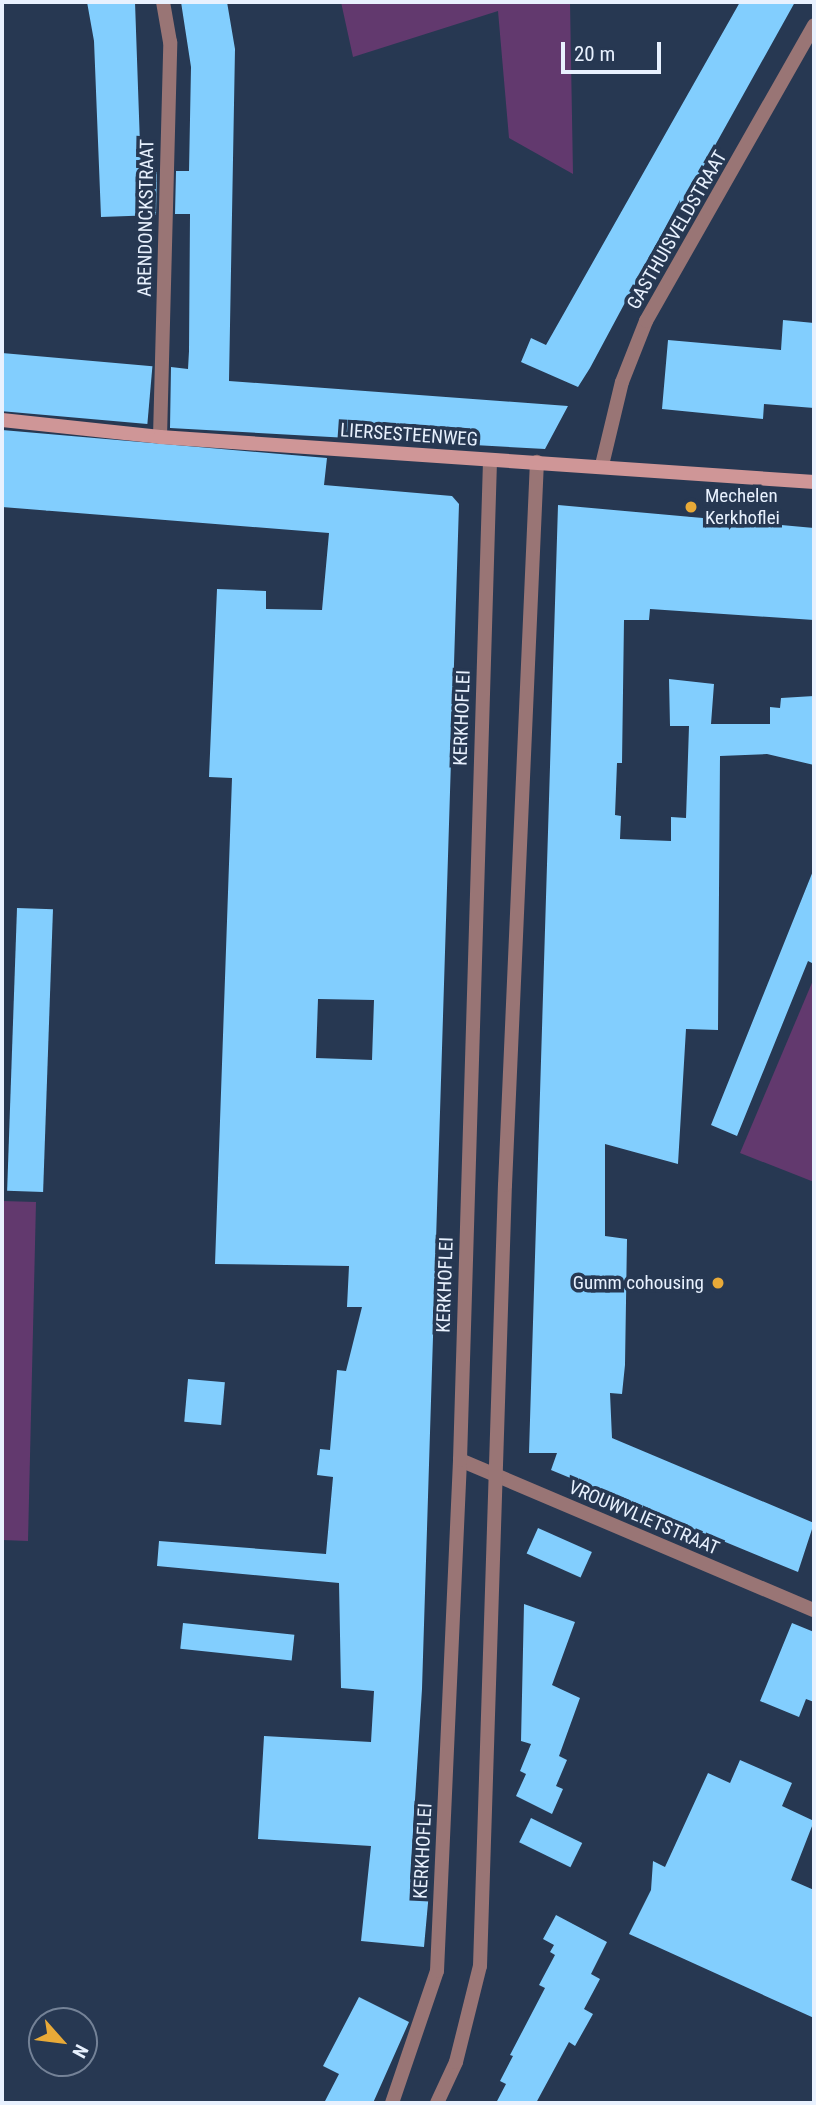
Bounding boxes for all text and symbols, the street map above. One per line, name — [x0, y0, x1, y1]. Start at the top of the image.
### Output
scale bar — [564, 28, 664, 72]
text: 20 m — [574, 42, 615, 66]
street label: ARENDONCKSTRAAT — [133, 139, 159, 297]
street label: GASTHUISVELDSTRAAT — [622, 147, 732, 313]
street label: LIERSESTEENWEG — [339, 419, 479, 451]
place label: Mechelen Kerkhoflei — [705, 485, 780, 529]
marker: Mechelen Kerkhoflei — [683, 499, 699, 515]
street label: KERKHOFLEI — [449, 670, 475, 766]
street label: KERKHOFLEI — [432, 1237, 458, 1333]
place label: Gumm cohousing — [573, 1272, 704, 1294]
marker: Gumm cohousing — [710, 1275, 726, 1291]
street label: VROUWVLIETSTRAAT — [565, 1476, 723, 1560]
street label: KERKHOFLEI — [409, 1803, 437, 1899]
north arrow — [28, 2007, 98, 2077]
text: N — [67, 2041, 93, 2062]

